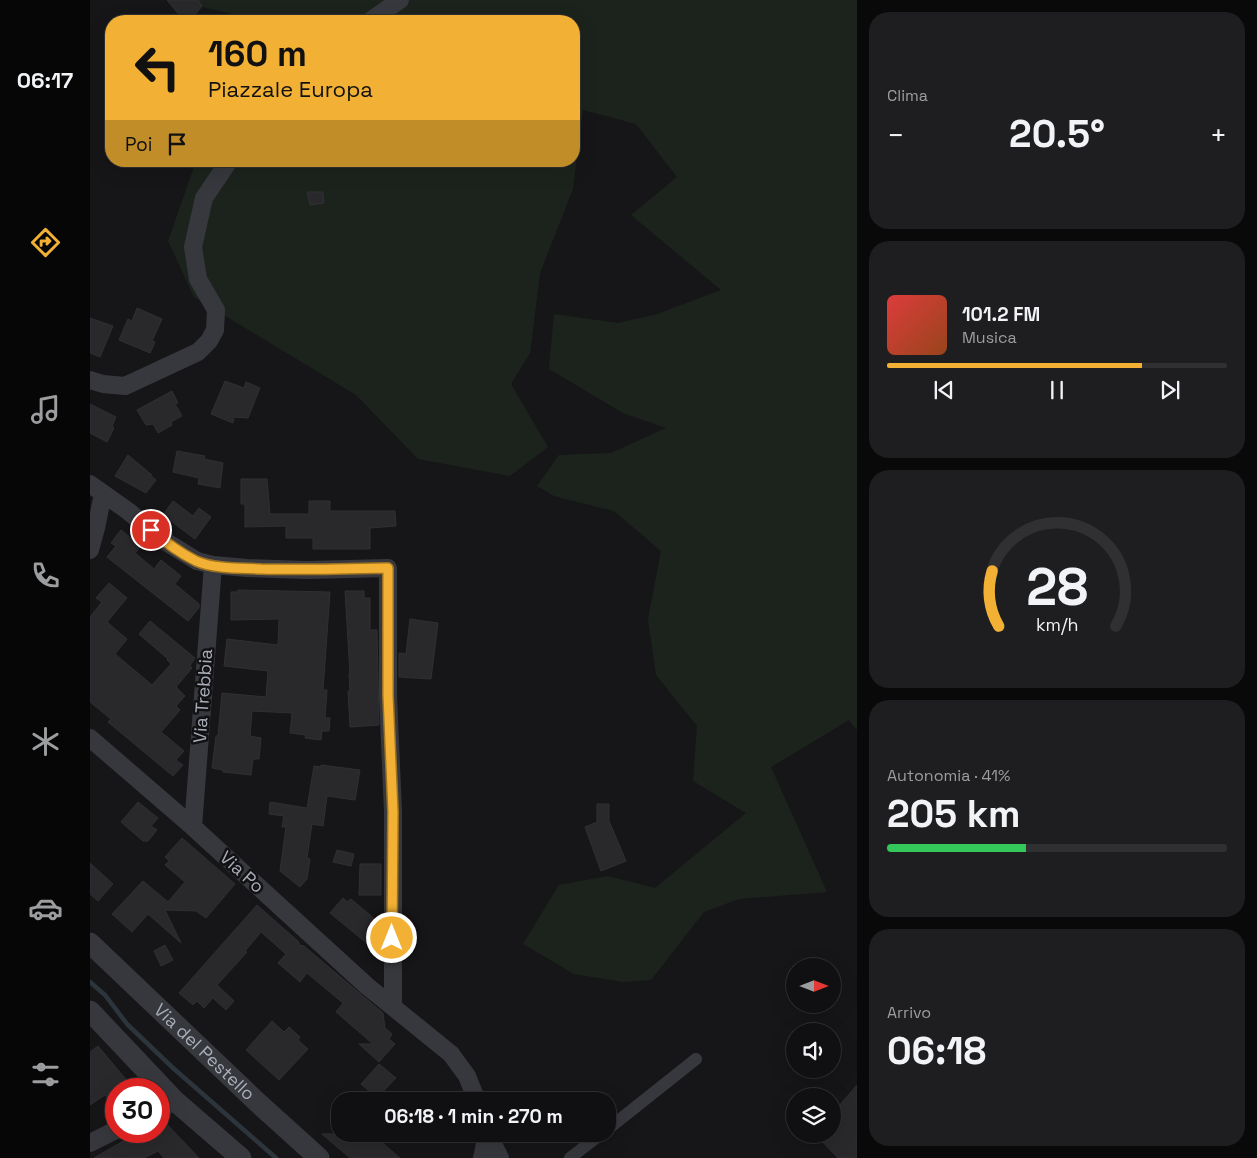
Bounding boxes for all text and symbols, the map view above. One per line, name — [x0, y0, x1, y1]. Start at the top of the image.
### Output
text: 160 m — [208, 32, 307, 76]
icon: left — [125, 35, 190, 100]
text: 06:17 — [17, 66, 73, 94]
text: Piazzale Europa — [208, 75, 373, 103]
text: Clima — [887, 85, 928, 106]
text: 20.5° — [1009, 110, 1105, 158]
text: − — [887, 117, 904, 153]
text: + — [1210, 117, 1227, 153]
icon: arrive — [163, 130, 191, 158]
text: Poi — [125, 132, 153, 157]
icon: directions — [28, 225, 63, 260]
text: 101.2 FM — [962, 302, 1040, 327]
text: Musica — [962, 327, 1017, 348]
icon: previous — [930, 376, 958, 404]
icon: pause — [1043, 376, 1071, 404]
icon: next — [1156, 376, 1184, 404]
icon: music — [28, 392, 63, 427]
pin — [130, 509, 172, 551]
icon: arrive — [137, 516, 165, 544]
text: 28 — [1026, 554, 1088, 620]
icon: phone — [28, 558, 63, 593]
text: km/h — [1036, 613, 1078, 636]
street label: Via Trebbia — [188, 648, 217, 744]
icon: climate — [28, 724, 63, 759]
text: Autonomia · 41% — [887, 765, 1010, 786]
text: 205 km — [887, 790, 1021, 838]
street label: Via Po — [215, 846, 269, 898]
icon: car — [28, 891, 63, 926]
position arrow — [365, 911, 417, 963]
north arrow — [786, 958, 841, 1012]
map controls — [786, 958, 841, 1143]
street label: Via del Pestello — [149, 998, 260, 1105]
text: Arrivo — [887, 1002, 931, 1023]
button: sound — [786, 1023, 841, 1078]
text: 06:18 — [887, 1027, 986, 1075]
icon: filters — [28, 1057, 63, 1092]
speed limit sign: 30 — [105, 1078, 170, 1143]
button: layers — [786, 1088, 841, 1143]
text: 06:18 · 1 min · 270 m — [384, 1104, 563, 1129]

